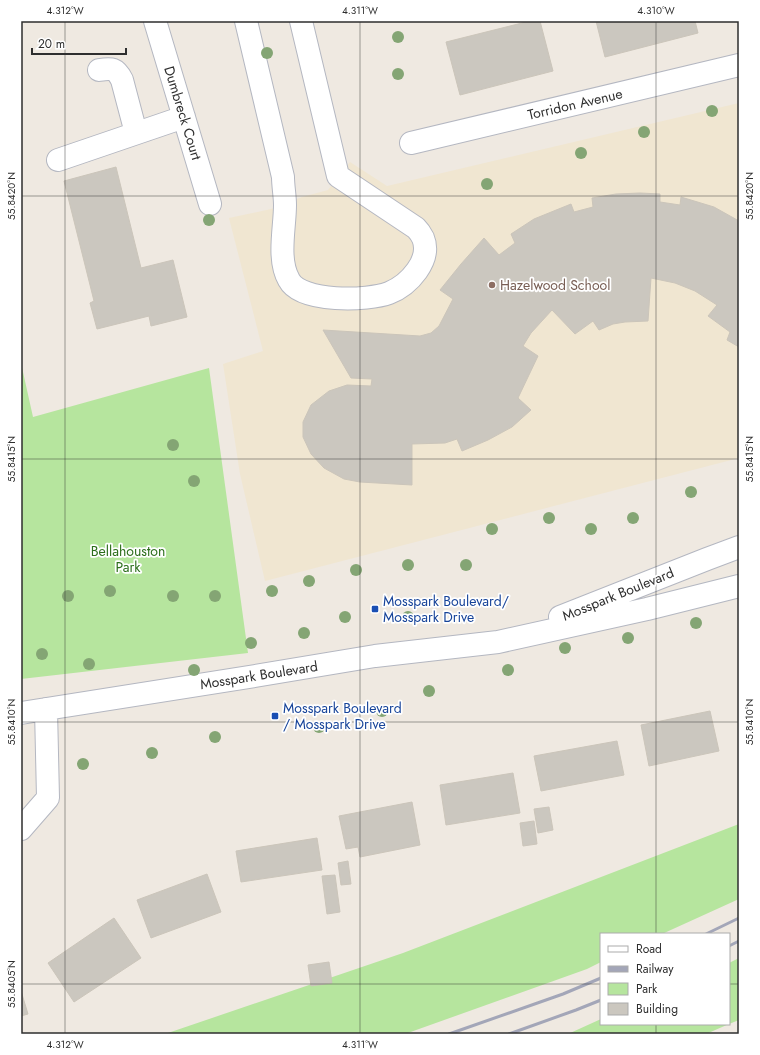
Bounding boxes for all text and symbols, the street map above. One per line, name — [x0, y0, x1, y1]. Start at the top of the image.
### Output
text: 4.312°W — [46, 3, 84, 18]
text: 4.311°W — [342, 3, 378, 18]
text: 4.310°W — [637, 3, 675, 18]
scale bar — [32, 30, 126, 56]
text: 20 m — [38, 35, 65, 53]
street label: Dumbreck Court — [159, 64, 207, 163]
street label: Torridon Avenue — [526, 83, 624, 125]
text: 55.8420°N — [4, 172, 19, 220]
text: 55.8420°N — [742, 172, 757, 220]
place label: Hazelwood School — [500, 275, 610, 295]
marker: Hazelwood School — [487, 280, 497, 290]
text: 55.8415°N — [4, 436, 19, 482]
text: 55.8415°N — [742, 436, 757, 482]
park label: Bellahouston Park — [91, 541, 165, 577]
street label: Mosspark Boulevard — [559, 562, 677, 626]
place label: Mosspark Boulevard/ Mosspark Drive — [383, 591, 509, 627]
marker: Mosspark Boulevard/ Mosspark Drive — [370, 604, 380, 614]
street label: Mosspark Boulevard — [199, 656, 319, 694]
place label: Mosspark Boulevard / Mosspark Drive — [283, 698, 402, 734]
text: 55.8410°N — [4, 699, 19, 745]
text: 55.8410°N — [742, 699, 757, 745]
marker: Mosspark Boulevard / Mosspark Drive — [270, 711, 280, 721]
legend — [600, 933, 730, 1025]
text: Road — [636, 940, 662, 958]
text: 55.8405°N — [4, 960, 19, 1008]
text: Railway — [636, 960, 674, 978]
text: Park — [636, 980, 658, 998]
text: Building — [636, 1000, 678, 1018]
text: 4.312°W — [46, 1037, 84, 1052]
text: 4.311°W — [342, 1037, 378, 1052]

